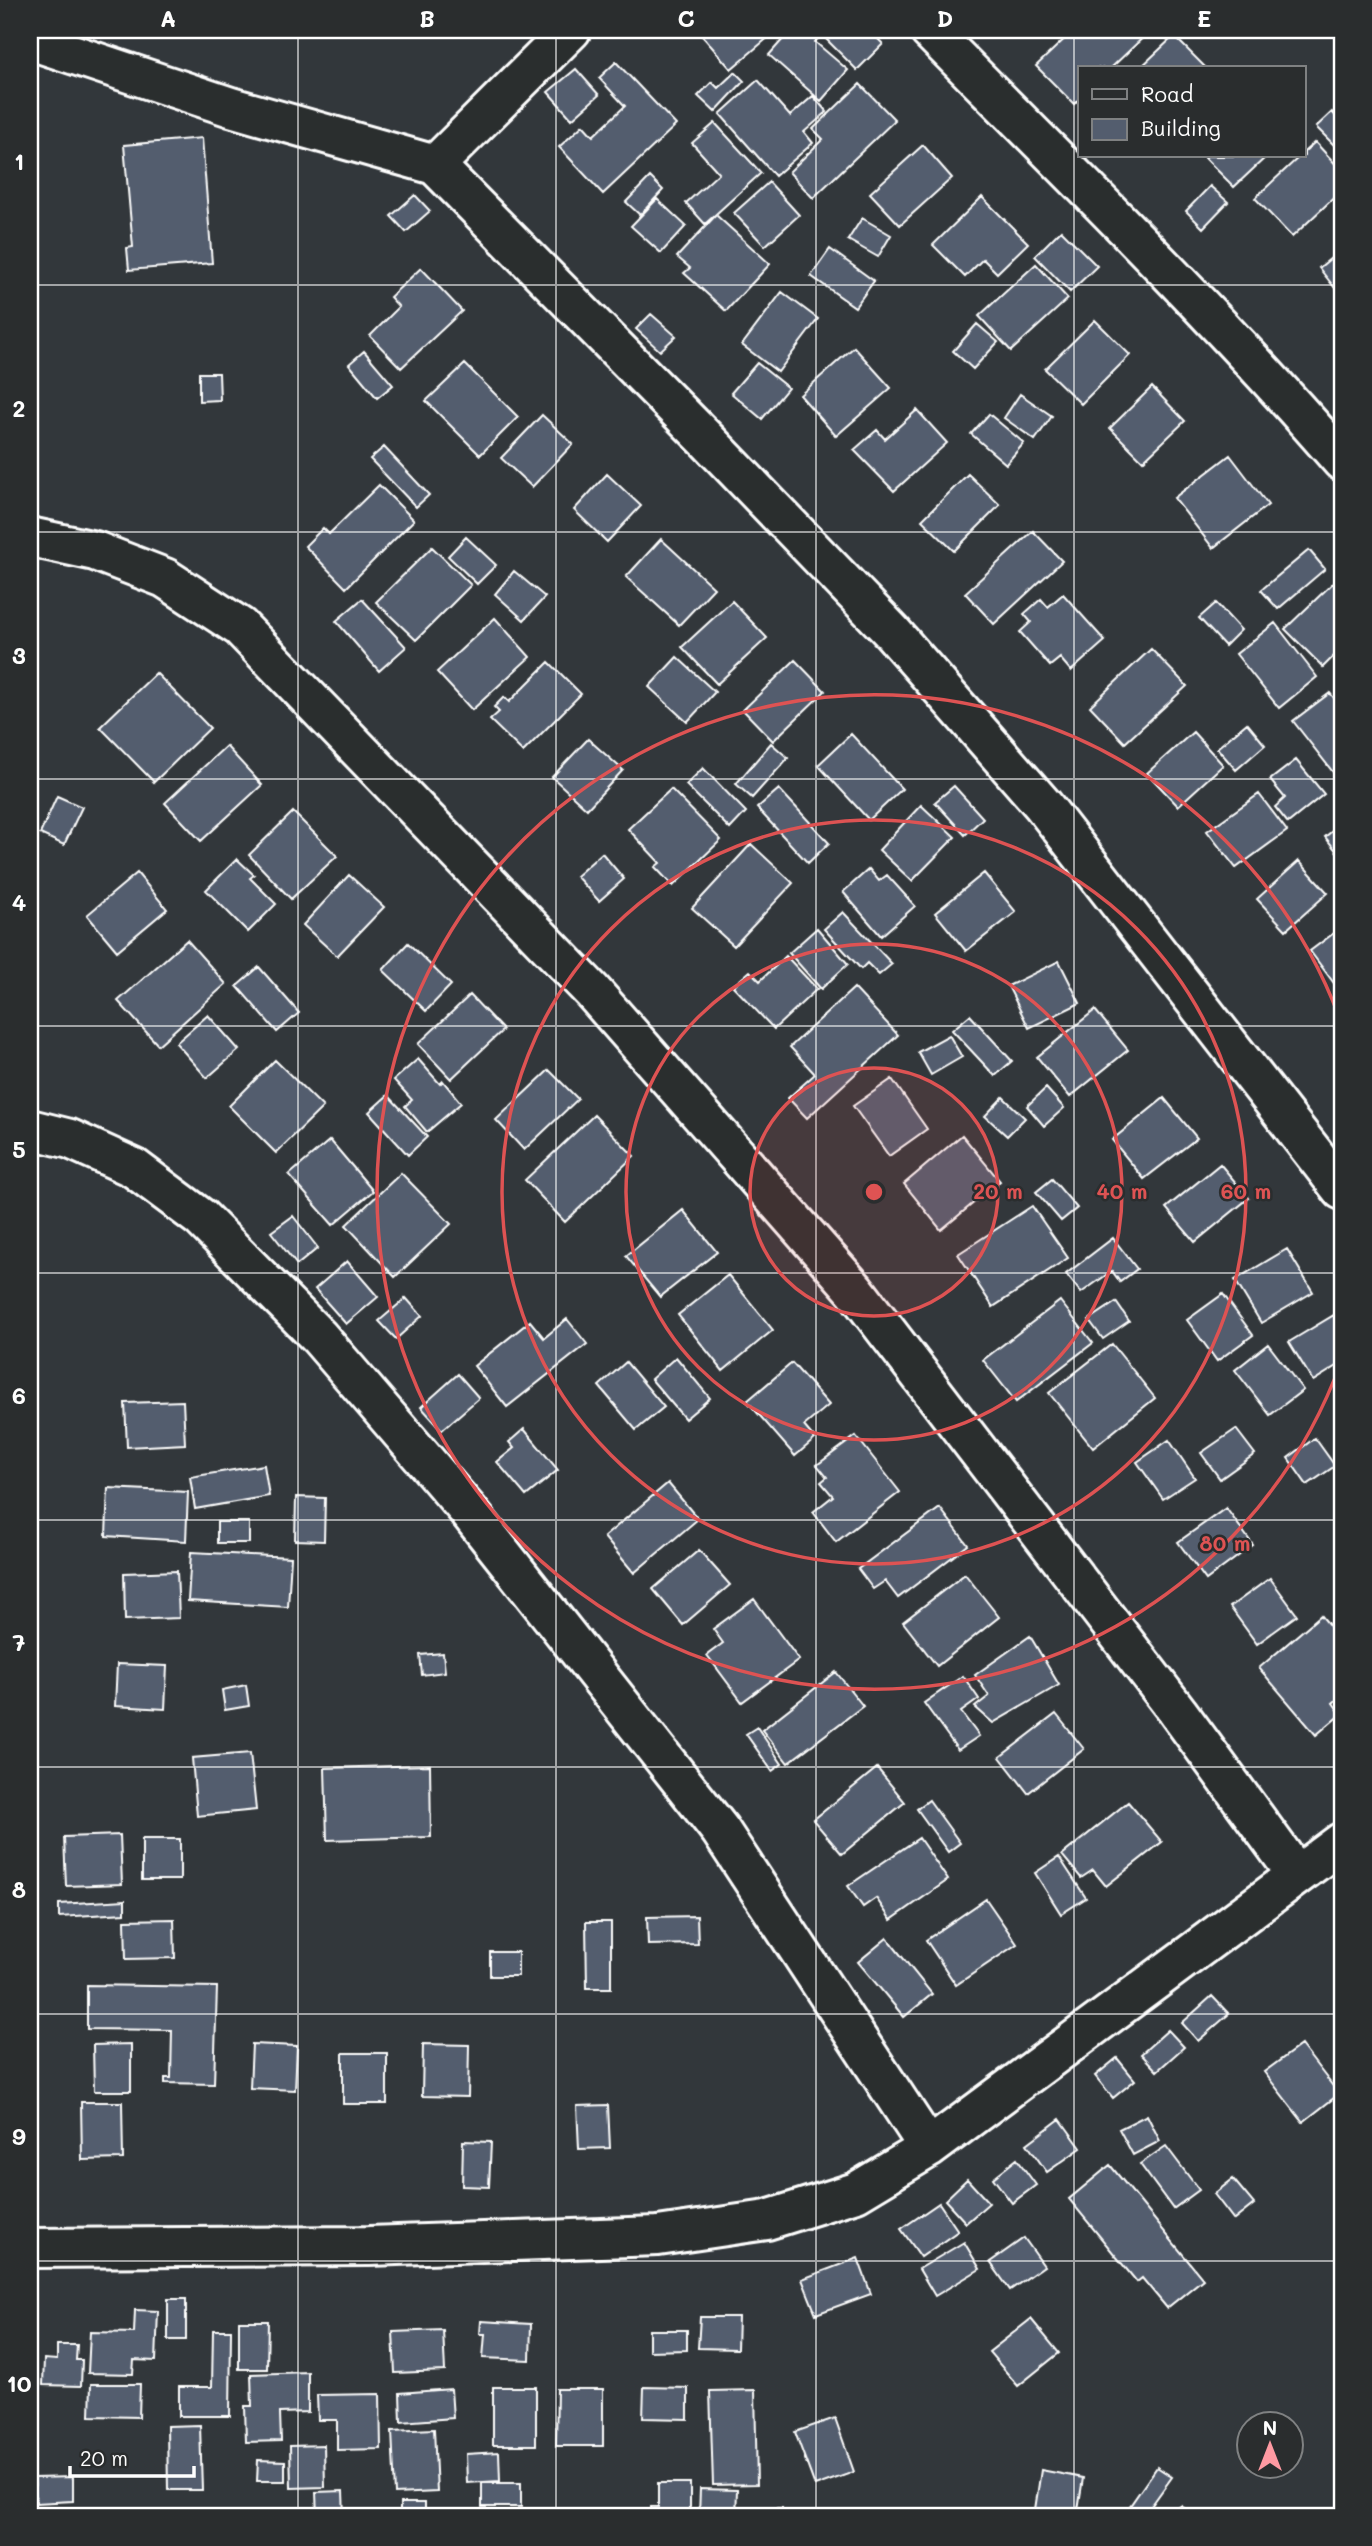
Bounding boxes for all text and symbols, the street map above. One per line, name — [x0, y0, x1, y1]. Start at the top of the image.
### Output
text: A — [160, 3, 176, 33]
text: B — [419, 3, 435, 33]
text: C — [677, 3, 695, 33]
text: D — [937, 3, 953, 33]
text: E — [1197, 3, 1211, 33]
legend — [1078, 66, 1306, 158]
text: Road — [1141, 80, 1193, 107]
text: Building — [1141, 114, 1221, 141]
text: 1 — [14, 146, 24, 176]
text: 2 — [13, 393, 25, 423]
text: 3 — [12, 640, 26, 670]
text: 4 — [12, 887, 26, 917]
text: 5 — [12, 1134, 26, 1164]
text: 20 m — [973, 1177, 1023, 1204]
text: 40 m — [1096, 1177, 1148, 1204]
text: 60 m — [1221, 1177, 1271, 1204]
centre of rings — [862, 1180, 886, 1204]
text: 6 — [12, 1380, 26, 1410]
text: 80 m — [1200, 1529, 1250, 1556]
text: 7 — [13, 1627, 26, 1657]
text: 8 — [12, 1874, 26, 1904]
text: 9 — [12, 2121, 26, 2151]
text: 10 — [7, 2368, 32, 2398]
north arrow — [1236, 2410, 1306, 2480]
text: N — [1263, 2415, 1277, 2440]
scale bar — [70, 2434, 194, 2478]
text: 20 m — [80, 2444, 128, 2471]

